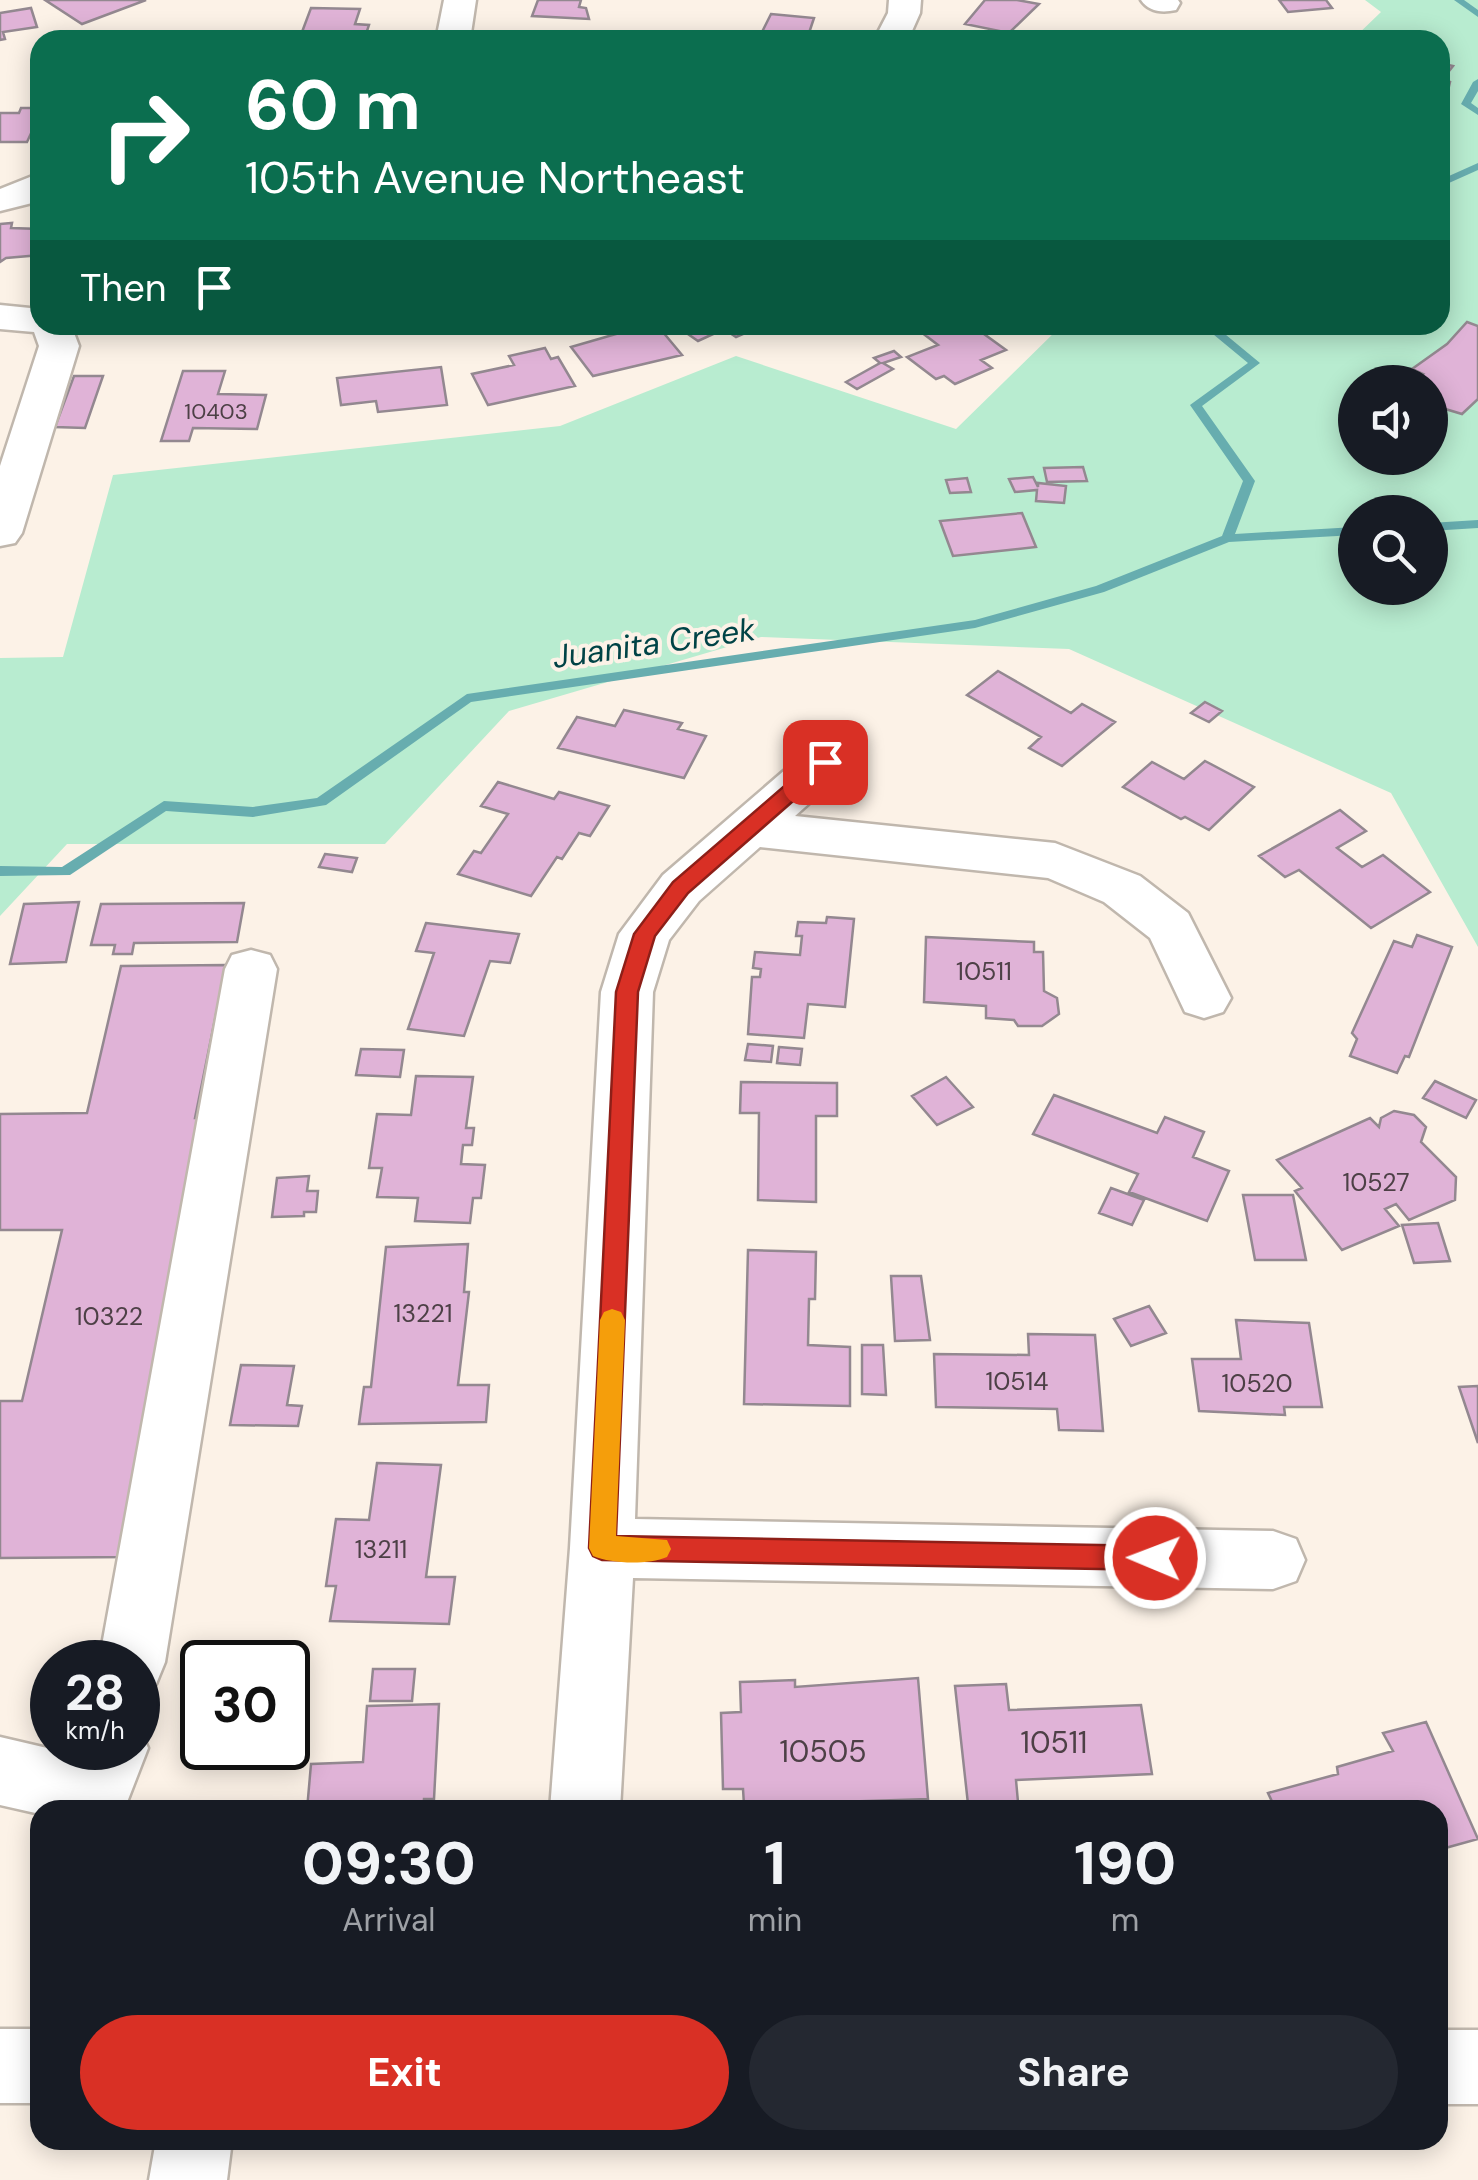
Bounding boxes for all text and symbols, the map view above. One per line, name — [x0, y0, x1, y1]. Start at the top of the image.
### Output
text: 60 m — [245, 60, 421, 151]
icon: right — [80, 70, 210, 200]
text: 105th Avenue Northeast — [245, 148, 745, 207]
icon: arrive — [187, 260, 242, 315]
text: Then — [80, 263, 167, 313]
map controls — [1338, 365, 1448, 605]
button: sound — [1338, 365, 1448, 475]
house number: 10403 — [184, 397, 248, 426]
button: search — [1338, 495, 1448, 605]
water label: Juanita Creek — [550, 608, 759, 678]
pin — [783, 720, 868, 805]
icon: arrive — [798, 735, 853, 790]
house number: 10511 — [956, 955, 1012, 988]
house number: 10527 — [1342, 1166, 1410, 1199]
house number: 13221 — [393, 1297, 453, 1330]
house number: 10322 — [75, 1300, 143, 1333]
house number: 10514 — [985, 1365, 1049, 1398]
house number: 10520 — [1222, 1367, 1292, 1400]
position arrow — [1103, 1506, 1207, 1610]
house number: 13211 — [355, 1533, 407, 1566]
speed limit sign: 30 — [180, 1640, 310, 1770]
text: 28 — [65, 1660, 125, 1726]
text: km/h — [65, 1714, 125, 1747]
house number: 10511 — [1021, 1723, 1087, 1762]
house number: 10505 — [780, 1732, 867, 1771]
text: 09:30 — [302, 1824, 476, 1903]
text: 1 — [764, 1824, 786, 1903]
text: 190 — [1074, 1824, 1176, 1903]
text: Arrival — [342, 1899, 435, 1941]
text: min — [748, 1899, 802, 1941]
text: m — [1111, 1899, 1139, 1941]
button: Exit — [80, 2015, 729, 2130]
button: Share — [749, 2015, 1398, 2130]

